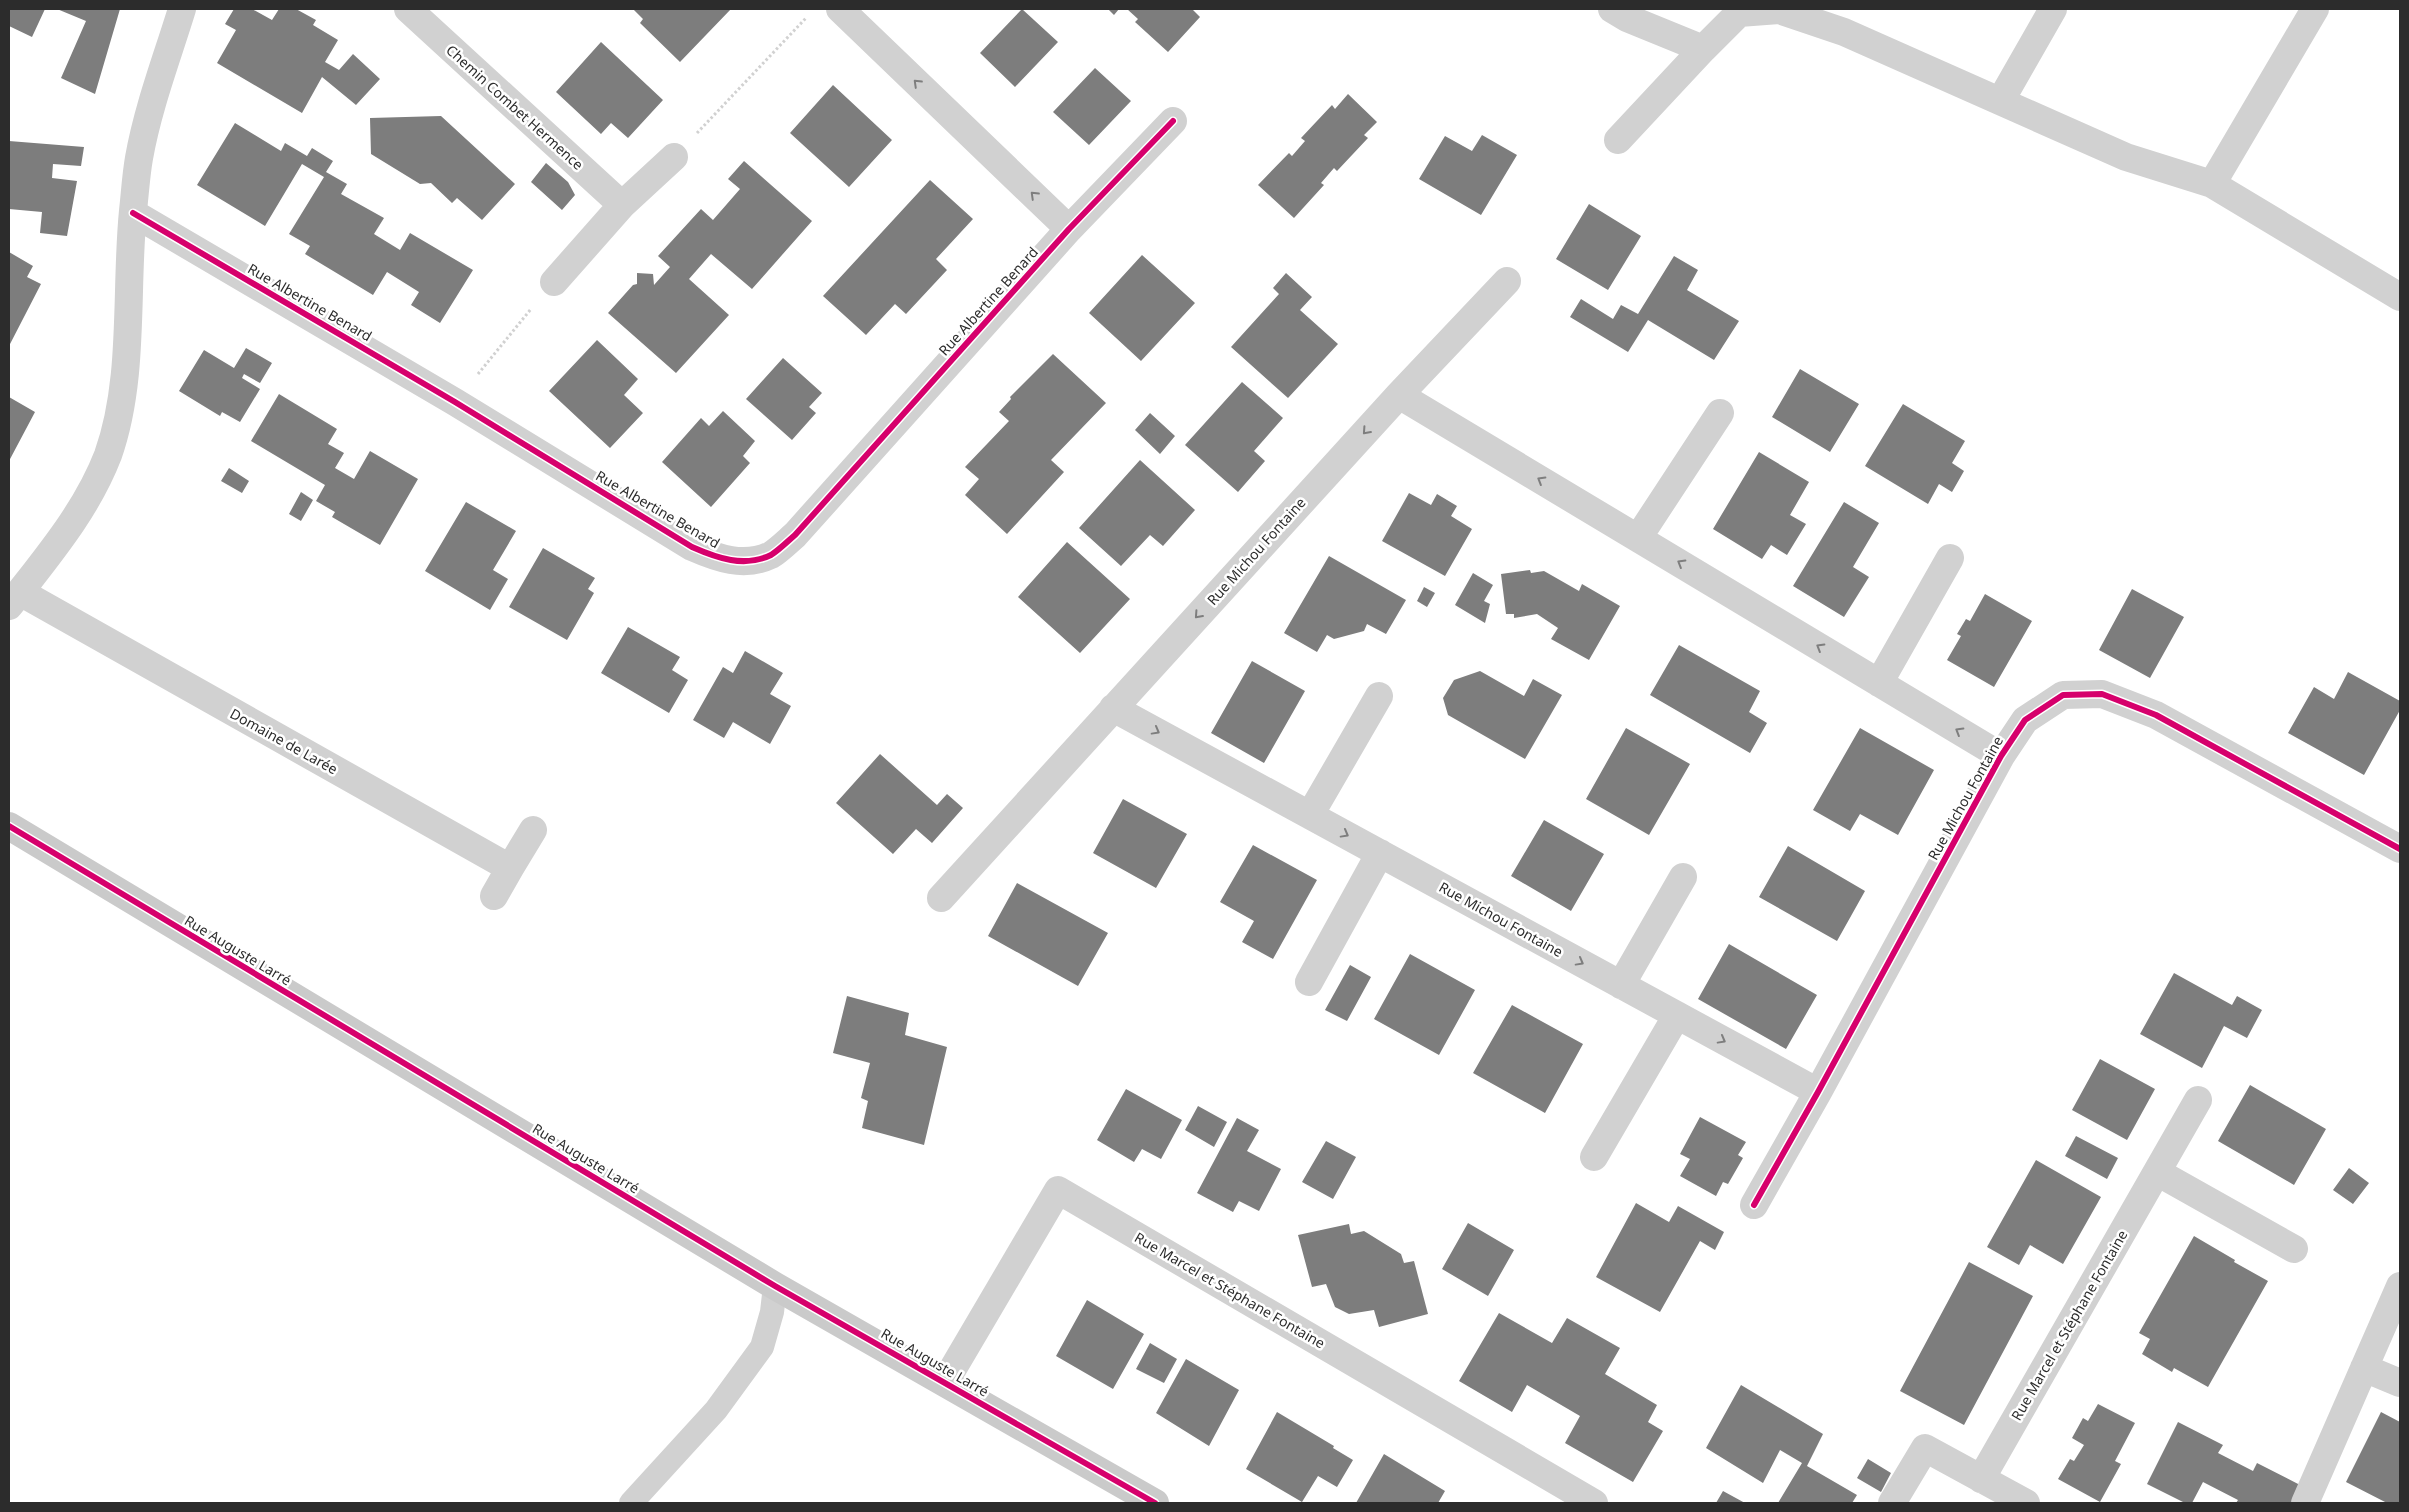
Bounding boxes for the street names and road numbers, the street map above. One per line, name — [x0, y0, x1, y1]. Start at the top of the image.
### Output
street label: Chemin Combet Hermence — [442, 40, 588, 174]
street label: Rue Albertine Benard — [934, 243, 1042, 359]
street label: Rue Albertine Benard — [245, 259, 375, 345]
street label: Rue Albertine Benard — [593, 466, 723, 552]
street label: Rue Michou Fontaine — [1203, 493, 1310, 609]
street label: Domaine de Larée — [227, 704, 341, 778]
street label: Rue Michou Fontaine — [1923, 733, 2007, 863]
street label: Rue Michou Fontaine — [1436, 877, 1566, 961]
street label: Rue Auguste Larré — [181, 911, 295, 989]
street label: Rue Auguste Larré — [529, 1119, 643, 1197]
street label: Rue Marcel et Stéphane Fontaine — [2007, 1226, 2131, 1424]
street label: Rue Marcel et Stéphane Fontaine — [1131, 1228, 1329, 1352]
street label: Rue Auguste Larré — [878, 1323, 992, 1401]

